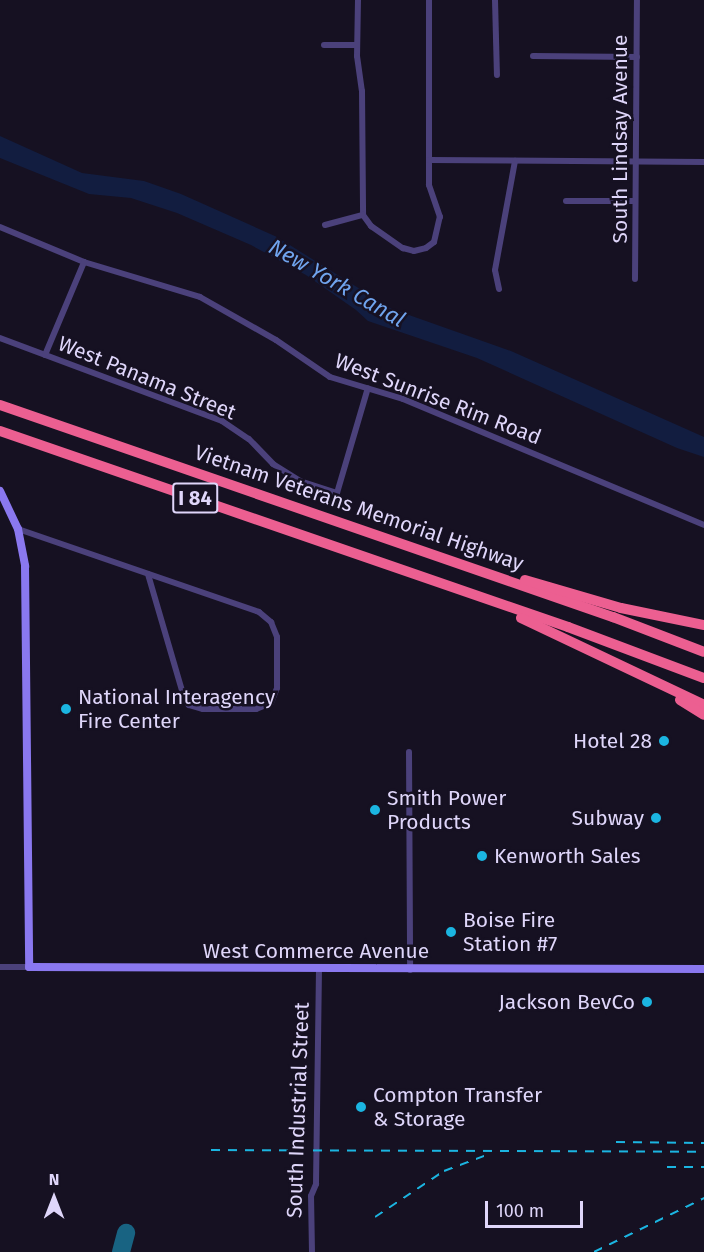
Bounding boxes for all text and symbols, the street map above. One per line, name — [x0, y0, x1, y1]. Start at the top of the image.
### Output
street label: South Lindsay Avenue — [607, 35, 633, 243]
water label: New York Canal — [264, 233, 410, 333]
street label: West Panama Street — [54, 331, 240, 425]
street label: West Sunrise Rim Road — [331, 348, 545, 450]
street label: Vietnam Veterans Memorial Highway — [191, 440, 527, 576]
road number: I 84 — [171, 481, 219, 515]
place label: National Interagency Fire Center — [78, 684, 275, 734]
marker: National Interagency Fire Center — [59, 702, 73, 716]
place label: Hotel 28 — [573, 728, 652, 754]
marker: Hotel 28 — [657, 734, 671, 748]
place label: Smith Power Products — [387, 785, 506, 835]
marker: Smith Power Products — [368, 803, 382, 817]
place label: Subway — [572, 805, 644, 831]
marker: Subway — [649, 811, 663, 825]
place label: Kenworth Sales — [494, 843, 641, 869]
marker: Kenworth Sales — [475, 849, 489, 863]
place label: Boise Fire Station #7 — [463, 907, 557, 957]
marker: Boise Fire Station #7 — [444, 925, 458, 939]
street label: West Commerce Avenue — [203, 938, 429, 964]
place label: Jackson BevCo — [498, 989, 635, 1015]
marker: Jackson BevCo — [640, 995, 654, 1009]
street label: South Industrial Street — [282, 1002, 314, 1218]
place label: Compton Transfer & Storage — [373, 1082, 542, 1132]
marker: Compton Transfer & Storage — [354, 1100, 368, 1114]
north arrow — [24, 1168, 84, 1228]
text: N — [49, 1170, 59, 1189]
scale bar — [488, 1189, 586, 1227]
text: 100 m — [496, 1200, 544, 1222]

